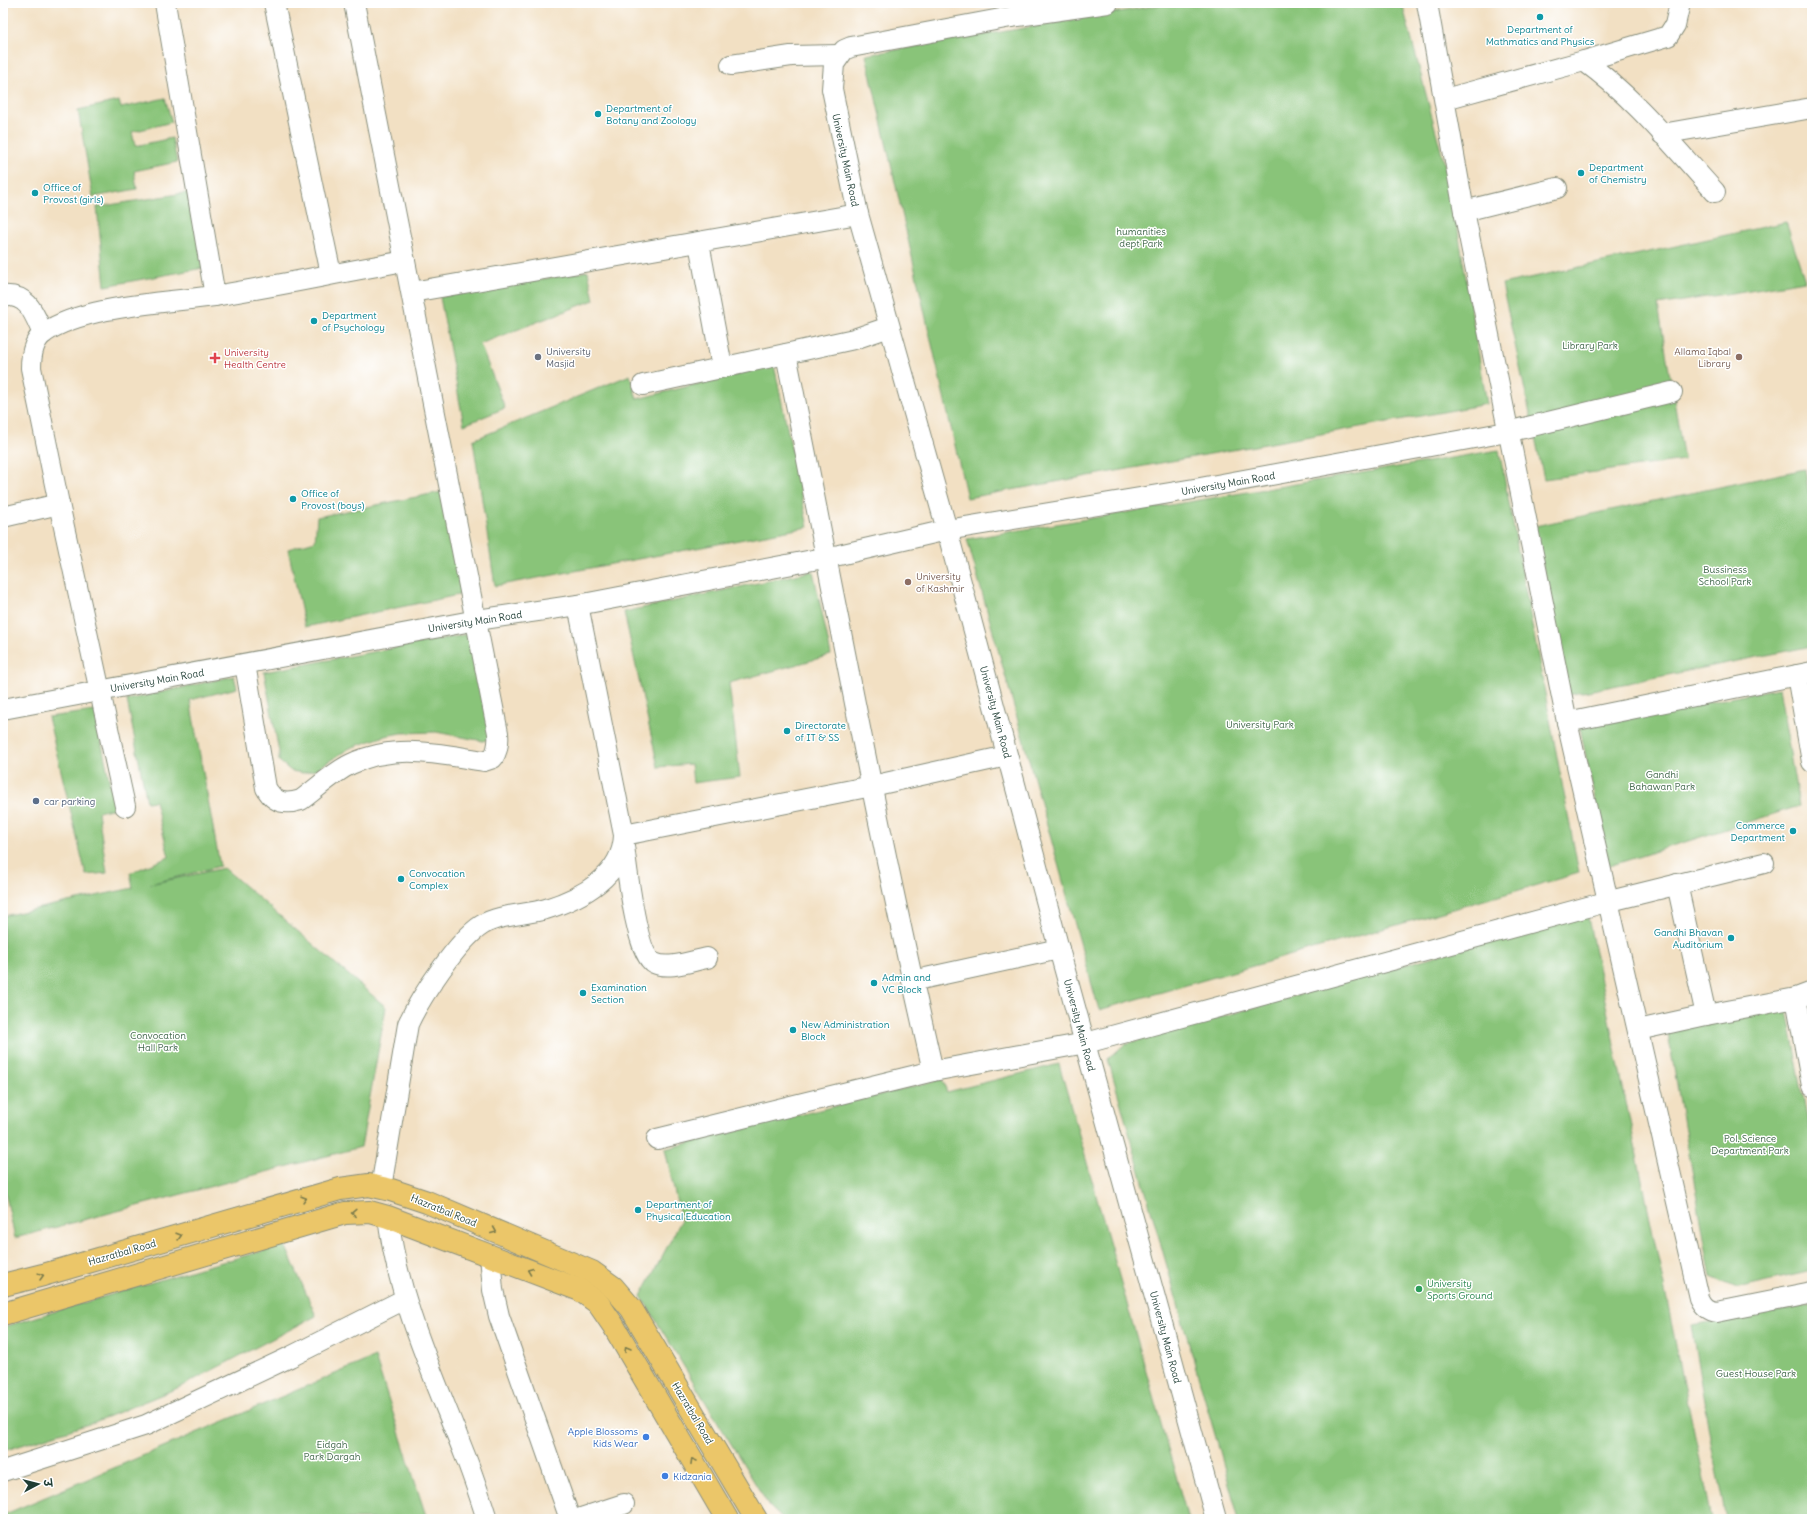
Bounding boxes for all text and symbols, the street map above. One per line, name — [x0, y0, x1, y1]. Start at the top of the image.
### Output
marker: Department of Mathmatics and Physics — [1535, 12, 1545, 22]
place label: Department of Mathmatics and Physics — [1486, 23, 1595, 48]
place label: Department of Botany and Zoology — [606, 102, 697, 127]
marker: Department of Botany and Zoology — [593, 109, 603, 119]
street label: University Main Road — [829, 112, 862, 208]
place label: Department of Chemistry — [1589, 161, 1647, 186]
marker: Department of Chemistry — [1576, 168, 1586, 178]
place label: Office of Provost (girls) — [43, 181, 103, 206]
marker: Office of Provost (girls) — [30, 188, 40, 198]
park label: humanities dept Park — [1116, 225, 1166, 250]
place label: Department of Psychology — [322, 309, 385, 334]
marker: Department of Psychology — [309, 316, 319, 326]
park label: Library Park — [1562, 339, 1618, 352]
place label: University Masjid — [546, 345, 591, 370]
place label: Allama Iqbal Library — [1674, 345, 1731, 370]
place label: University Health Centre — [224, 346, 286, 371]
marker: University Health Centre — [209, 352, 221, 364]
marker: University Masjid — [533, 352, 543, 362]
marker: Allama Iqbal Library — [1734, 352, 1744, 362]
street label: University Main Road — [1180, 469, 1276, 498]
place label: Office of Provost (boys) — [301, 487, 364, 512]
marker: Office of Provost (boys) — [288, 494, 298, 504]
park label: Bussiness School Park — [1699, 563, 1751, 588]
place label: University of Kashmir — [916, 570, 964, 595]
marker: University of Kashmir — [903, 577, 913, 587]
street label: University Main Road — [427, 608, 523, 635]
street label: University Main Road — [977, 665, 1014, 760]
street label: University Main Road — [109, 666, 205, 695]
park label: University Park — [1226, 718, 1294, 731]
place label: Directorate of IT & SS — [795, 719, 846, 744]
marker: Directorate of IT & SS — [782, 726, 792, 736]
park label: Gandhi Bahawan Park — [1629, 768, 1695, 793]
place label: car parking — [44, 795, 95, 808]
marker: car parking — [31, 796, 41, 806]
place label: Commerce Department — [1730, 819, 1786, 844]
marker: Commerce Department — [1788, 826, 1798, 836]
place label: Convocation Complex — [409, 867, 465, 892]
marker: Convocation Complex — [396, 874, 406, 884]
place label: Gandhi Bhavan Auditorium — [1654, 926, 1723, 951]
marker: Gandhi Bhavan Auditorium — [1726, 933, 1736, 943]
place label: Admin and VC Block — [882, 971, 931, 996]
marker: Admin and VC Block — [869, 978, 879, 988]
street label: University Main Road — [1061, 978, 1098, 1073]
place label: Examination Section — [591, 981, 647, 1006]
marker: Examination Section — [578, 988, 588, 998]
place label: New Administration Block — [801, 1018, 890, 1043]
marker: New Administration Block — [788, 1025, 798, 1035]
park label: Convocation Hall Park — [130, 1029, 186, 1054]
park label: Pol. Science Department Park — [1711, 1132, 1789, 1157]
street label: Hazratbal Road — [409, 1191, 479, 1230]
one-way arrow — [300, 1195, 307, 1204]
place label: Department of Physical Education — [646, 1198, 731, 1223]
marker: Department of Physical Education — [633, 1205, 643, 1215]
one-way arrow — [351, 1209, 357, 1217]
one-way arrow — [491, 1226, 498, 1234]
one-way arrow — [175, 1232, 182, 1241]
street label: Hazratbal Road — [87, 1237, 158, 1268]
one-way arrow — [527, 1267, 534, 1275]
one-way arrow — [38, 1272, 44, 1280]
place label: University Sports Ground — [1427, 1277, 1493, 1302]
marker: University Sports Ground — [1414, 1284, 1424, 1294]
street label: University Main Road — [1147, 1290, 1184, 1385]
one-way arrow — [625, 1346, 632, 1353]
park label: Guest House Park — [1716, 1367, 1796, 1380]
street label: Hazratbal Road — [669, 1380, 716, 1447]
place label: Apple Blossoms Kids Wear — [568, 1425, 638, 1450]
marker: Apple Blossoms Kids Wear — [641, 1432, 651, 1442]
park label: Eidgah Park Dargah — [304, 1438, 361, 1463]
one-way arrow — [690, 1458, 697, 1465]
north arrow — [18, 1464, 58, 1504]
place label: Kidzania — [673, 1470, 712, 1483]
marker: Kidzania — [660, 1471, 670, 1481]
text: उ — [40, 1477, 56, 1489]

